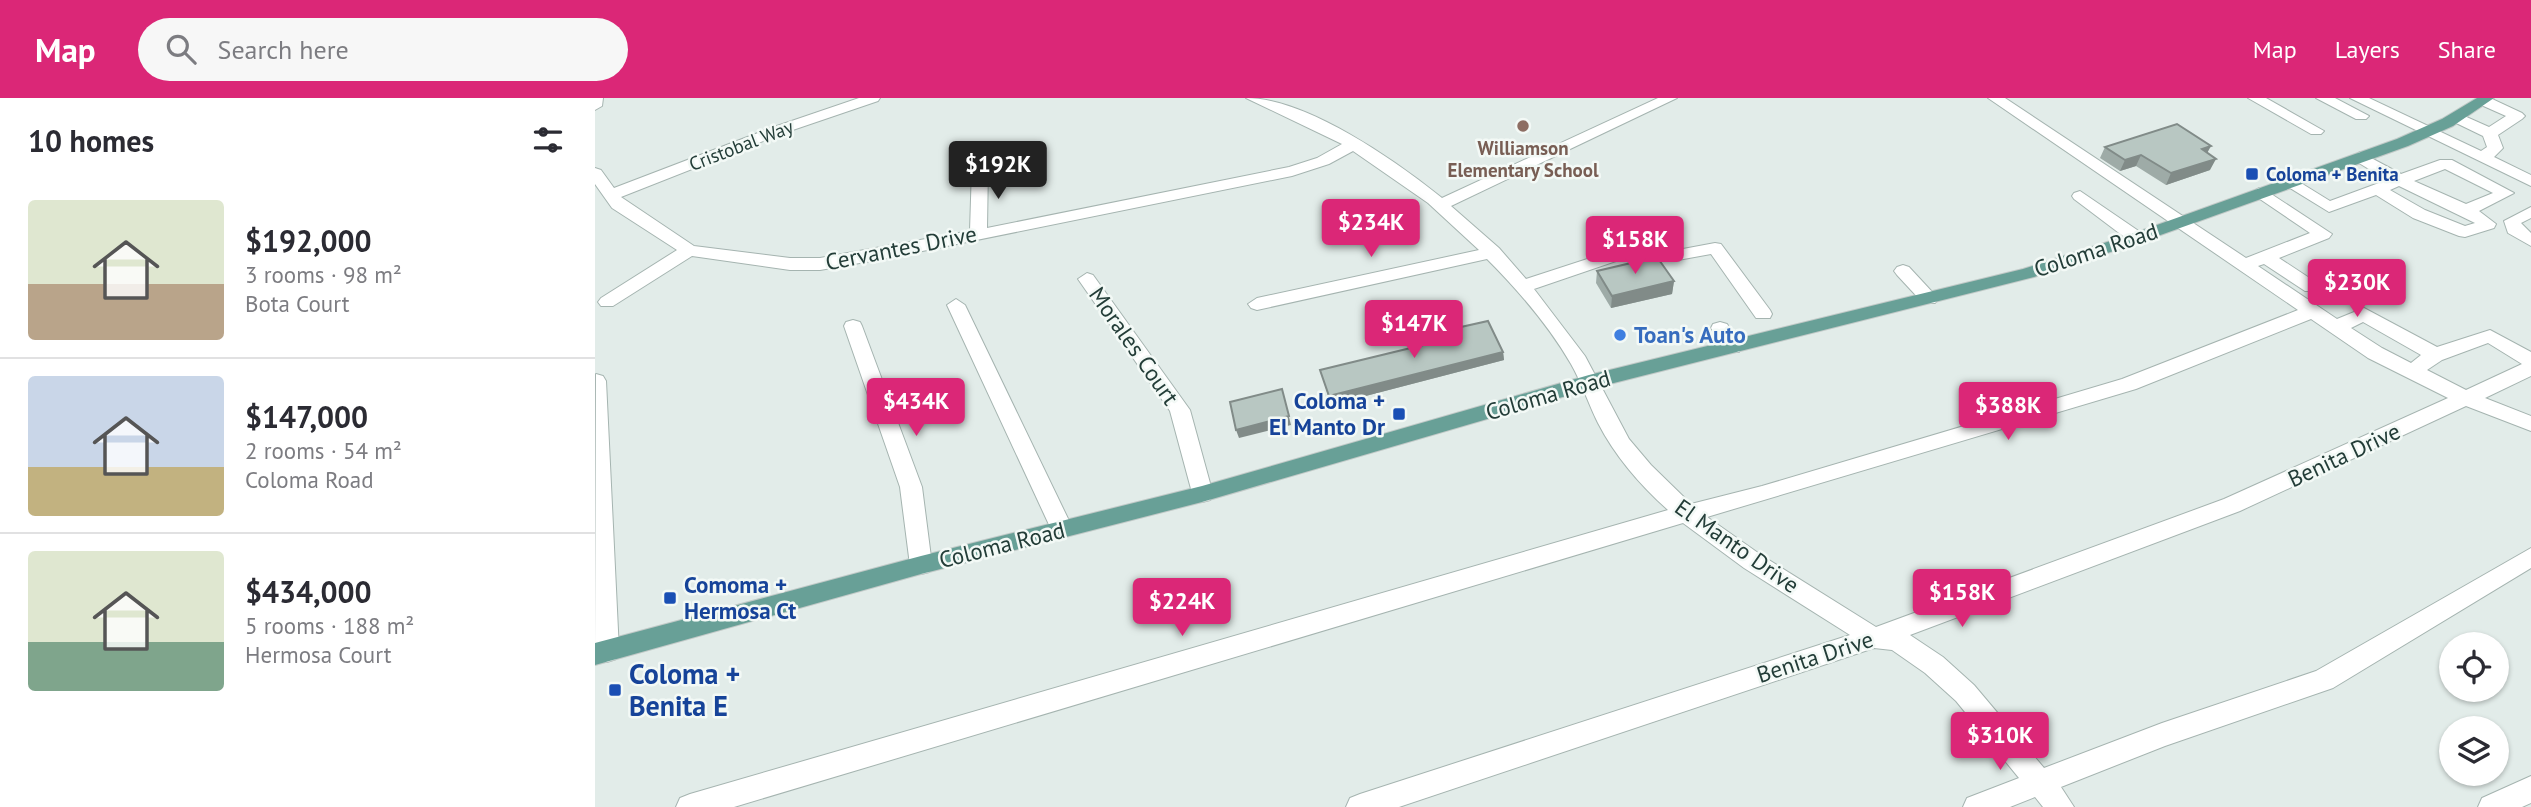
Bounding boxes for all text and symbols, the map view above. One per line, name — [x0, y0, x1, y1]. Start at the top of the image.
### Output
search box — [138, 18, 628, 81]
text: Map — [35, 28, 96, 71]
icon: search — [162, 30, 200, 68]
text: Search here — [218, 33, 349, 66]
text: Map — [2253, 34, 2297, 65]
text: Layers — [2335, 34, 2400, 65]
text: Share — [2438, 34, 2496, 65]
street label: Cristobal Way — [686, 114, 797, 176]
marker: Williamson Elementary School — [1515, 118, 1531, 134]
text: 10 homes — [28, 121, 154, 160]
icon: filters — [529, 121, 567, 159]
place label: Williamson Elementary School — [1447, 136, 1599, 182]
pin: $192K — [949, 141, 1047, 201]
text: $192K — [965, 149, 1031, 178]
place label: Coloma + Benita — [2266, 162, 2399, 186]
marker: Coloma + Benita — [2244, 166, 2260, 182]
pin: $234K — [1322, 200, 1420, 259]
text: $234K — [1338, 207, 1404, 236]
pin: $158K — [1586, 216, 1684, 276]
street label: Coloma Road — [2030, 216, 2161, 283]
street label: Cervantes Drive — [823, 219, 979, 276]
text: $192,000 — [245, 221, 372, 260]
text: $158K — [1602, 224, 1668, 253]
icon: home — [84, 228, 168, 312]
text: 3 rooms · 98 m² — [245, 260, 402, 289]
pin: $230K — [2308, 260, 2406, 319]
text: $230K — [2324, 267, 2390, 296]
street label: Morales Court — [1083, 281, 1186, 410]
text: Bota Court — [245, 289, 349, 318]
pin: $147K — [1365, 300, 1463, 360]
text: $147K — [1381, 308, 1447, 337]
place label: Toan's Auto — [1634, 320, 1746, 349]
marker: Toan's Auto — [1612, 327, 1628, 343]
street label: Coloma Road — [1482, 363, 1614, 426]
pin: $434K — [867, 378, 965, 438]
pin: $388K — [1959, 382, 2057, 442]
text: $434K — [883, 386, 949, 415]
place label: Coloma + El Manto Dr — [1269, 386, 1386, 441]
text: $388K — [1975, 390, 2041, 419]
text: $147,000 — [245, 397, 368, 436]
icon: home — [84, 404, 168, 488]
marker: Coloma + El Manto Dr — [1391, 406, 1407, 422]
street label: Benita Drive — [2283, 416, 2405, 493]
text: 2 rooms · 54 m² — [245, 436, 402, 465]
text: Coloma Road — [245, 465, 374, 494]
street label: El Manto Drive — [1670, 492, 1805, 599]
street label: Coloma Road — [936, 515, 1068, 574]
place label: Comoma + Hermosa Ct — [684, 570, 796, 625]
pin: $158K — [1913, 570, 2011, 629]
text: $434,000 — [245, 572, 372, 611]
text: $158K — [1929, 577, 1995, 606]
pin: $224K — [1133, 578, 1231, 638]
icon: home — [84, 579, 168, 663]
text: $224K — [1149, 586, 1215, 615]
marker: Comoma + Hermosa Ct — [662, 590, 678, 606]
text: 5 rooms · 188 m² — [245, 611, 414, 640]
street label: Benita Drive — [1753, 624, 1877, 689]
map controls — [2439, 632, 2509, 786]
button: locate — [2439, 632, 2509, 702]
text: Hermosa Court — [245, 640, 392, 669]
place label: Coloma + Benita E — [629, 655, 740, 724]
marker: Coloma + Benita E — [607, 682, 623, 698]
pin: $310K — [1951, 712, 2049, 772]
button: layers — [2439, 716, 2509, 786]
text: $310K — [1967, 720, 2033, 749]

